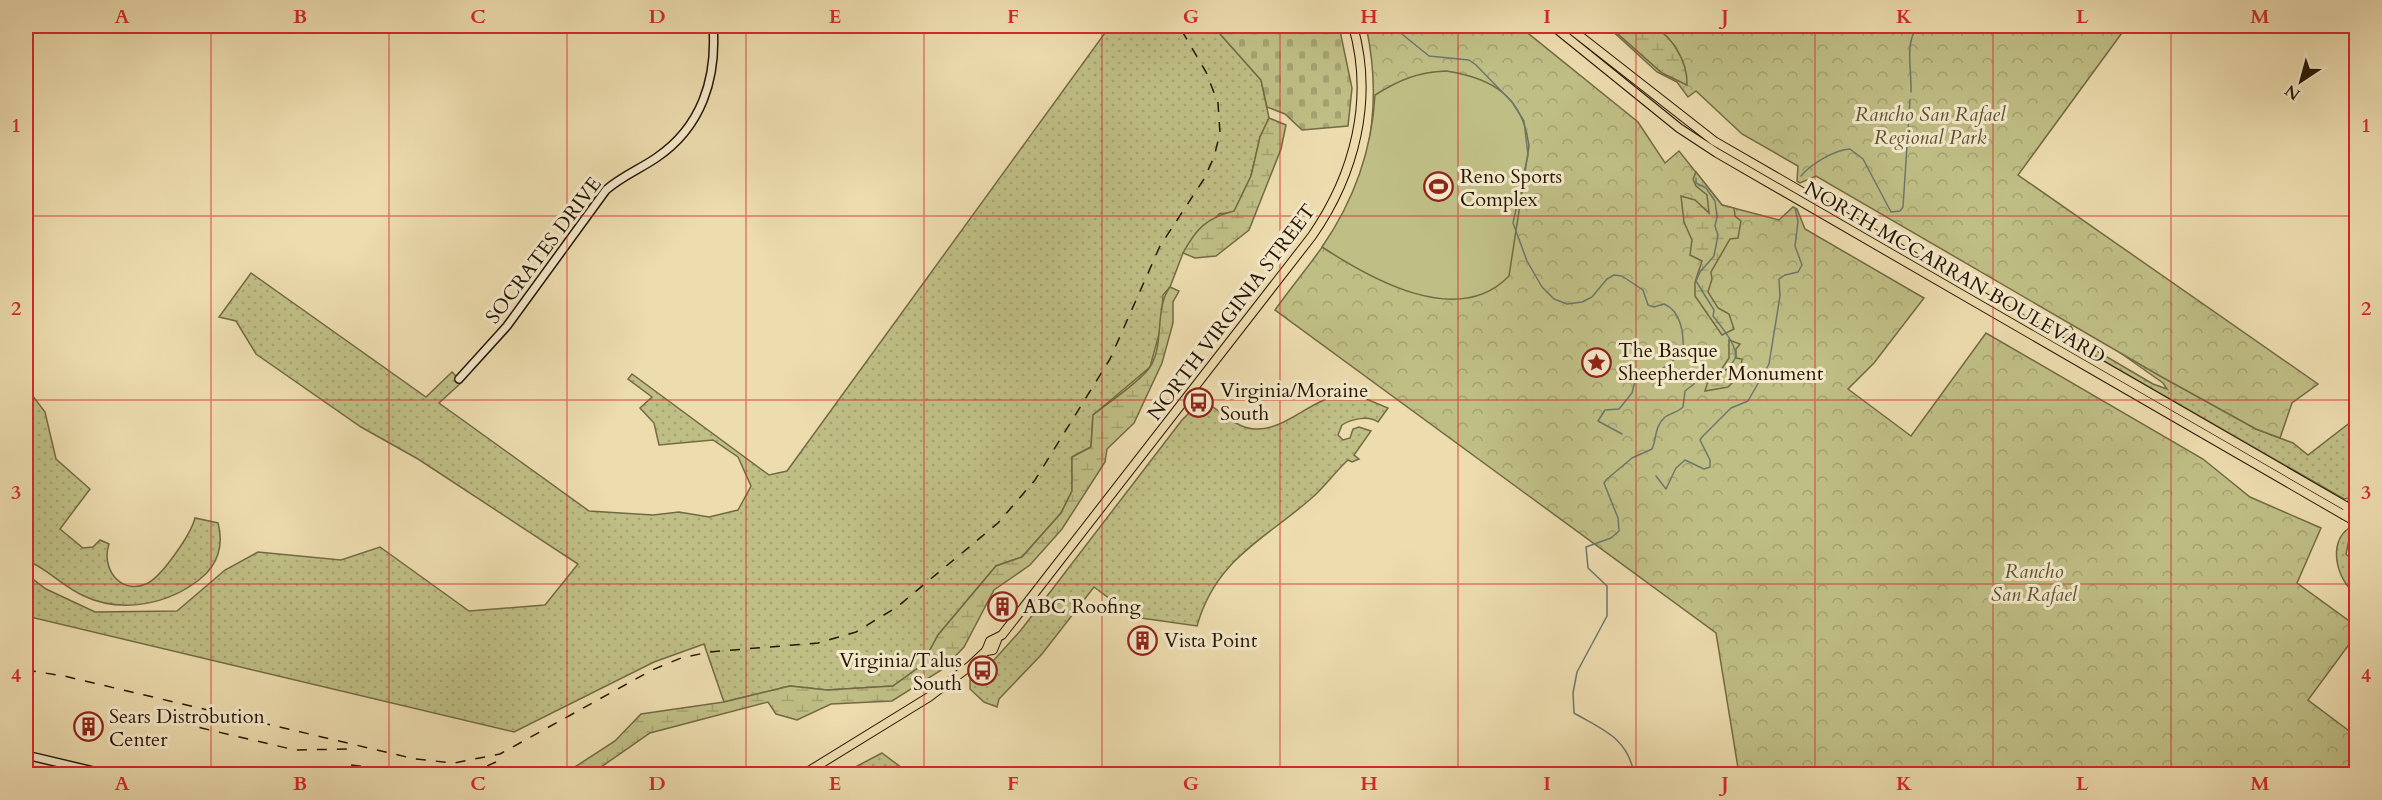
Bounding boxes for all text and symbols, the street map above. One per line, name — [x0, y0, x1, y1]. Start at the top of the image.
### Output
text: A — [114, 3, 130, 30]
text: B — [293, 3, 307, 30]
text: C — [470, 3, 486, 30]
text: D — [648, 3, 666, 30]
text: E — [829, 3, 841, 30]
text: F — [1007, 3, 1019, 30]
text: G — [1183, 3, 1199, 30]
text: H — [1360, 3, 1378, 30]
text: I — [1543, 3, 1551, 30]
text: J — [1718, 3, 1729, 30]
text: K — [1896, 3, 1913, 30]
text: L — [2076, 3, 2089, 30]
text: M — [2250, 3, 2270, 30]
north arrow — [2271, 51, 2331, 111]
text: N — [2281, 79, 2305, 105]
park label: Rancho San Rafael Regional Park — [1855, 101, 2006, 151]
text: 1 — [11, 112, 21, 139]
text: 1 — [2361, 112, 2371, 139]
place label: Reno Sports Complex — [1460, 163, 1562, 213]
street label: SOCRATES DRIVE — [479, 171, 607, 329]
sports icon: Reno Sports Complex — [1423, 171, 1455, 203]
street label: NORTH MCCARRAN BOULEVARD — [1799, 175, 2110, 370]
street label: NORTH VIRGINIA STREET — [1141, 198, 1322, 426]
text: 2 — [11, 295, 21, 322]
text: 2 — [2361, 295, 2371, 322]
place label: The Basque Sheepherder Monument — [1618, 337, 1824, 387]
place icon: The Basque Sheepherder Monument — [1581, 346, 1613, 378]
place label: Virginia/Moraine South — [1220, 377, 1368, 427]
bus stop icon: Virginia/Moraine South — [1183, 386, 1215, 418]
text: 3 — [11, 479, 21, 506]
text: 3 — [2361, 479, 2371, 506]
park label: Rancho San Rafael — [1991, 558, 2078, 608]
building icon: ABC Roofing — [986, 590, 1018, 622]
place label: ABC Roofing — [1023, 593, 1142, 620]
building icon: Vista Point — [1127, 624, 1159, 656]
place label: Vista Point — [1164, 627, 1258, 654]
place label: Virginia/Talus South — [839, 647, 962, 697]
bus stop icon: Virginia/Talus South — [967, 655, 999, 687]
text: 4 — [11, 662, 21, 689]
text: 4 — [2361, 662, 2371, 689]
place label: Sears Distrobution Center — [109, 703, 266, 753]
building icon: Sears Distrobution Center — [72, 711, 104, 743]
text: A — [114, 770, 130, 797]
text: B — [293, 770, 307, 797]
text: C — [470, 770, 486, 797]
text: D — [648, 770, 666, 797]
text: E — [829, 770, 841, 797]
text: F — [1007, 770, 1019, 797]
text: G — [1183, 770, 1199, 797]
text: H — [1360, 770, 1378, 797]
text: I — [1543, 770, 1551, 797]
text: J — [1718, 770, 1729, 797]
text: K — [1896, 770, 1913, 797]
text: L — [2076, 770, 2089, 797]
text: M — [2250, 770, 2270, 797]

